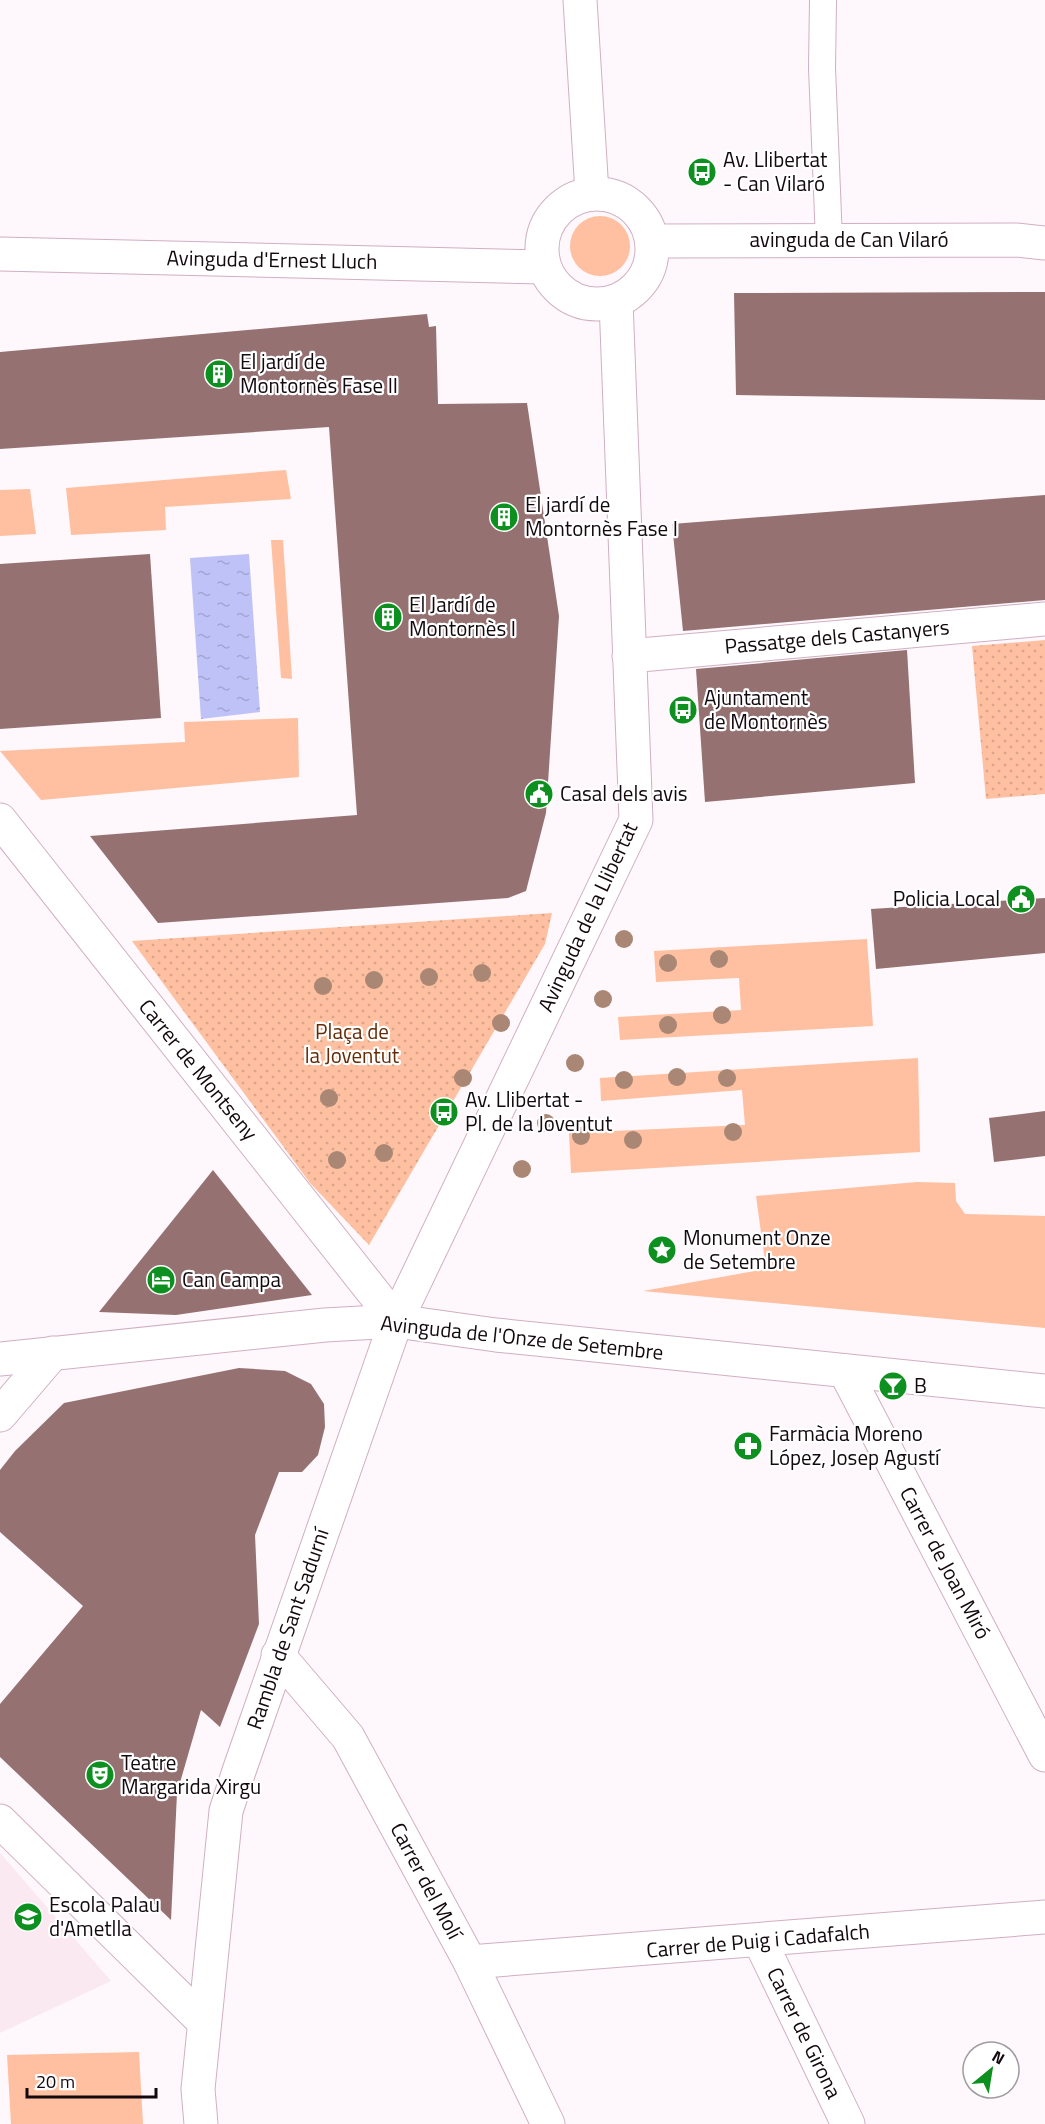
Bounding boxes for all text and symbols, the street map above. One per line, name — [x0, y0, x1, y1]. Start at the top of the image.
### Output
place label: Av. Llibertat - Can Vilaró — [723, 143, 828, 199]
bus stop icon: Av. Llibertat - Can Vilaró — [686, 156, 718, 188]
street label: avinguda de Can Vilaró — [749, 223, 949, 255]
street label: Avinguda d'Ernest Lluch — [166, 241, 378, 277]
place label: El jardí de Montornès Fase II — [240, 345, 398, 401]
building icon: El jardí de Montornès Fase II — [203, 358, 235, 390]
place label: El jardí de Montornès Fase I — [525, 488, 678, 544]
building icon: El jardí de Montornès Fase I — [488, 501, 520, 533]
place label: El Jardí de Montornès I — [409, 588, 516, 644]
building icon: El Jardí de Montornès I — [372, 601, 404, 633]
street label: Passatge dels Castanyers — [723, 610, 951, 662]
place label: Ajuntament de Montornès — [704, 681, 828, 737]
bus stop icon: Ajuntament de Montornès — [667, 694, 699, 726]
place label: Casal dels avis — [560, 777, 688, 809]
public building icon: Casal dels avis — [523, 778, 555, 810]
street label: Avinguda de la Llibertat — [529, 816, 645, 1017]
place label: Policia Local — [893, 882, 1000, 914]
public building icon: Policia Local — [1005, 883, 1037, 915]
street label: Carrer de Montseny — [132, 992, 266, 1147]
park label: Plaça de la Joventut — [305, 1015, 400, 1071]
place label: Av. Llibertat - Pl. de la Joventut — [465, 1083, 613, 1139]
bus stop icon: Av. Llibertat - Pl. de la Joventut — [428, 1096, 460, 1128]
place label: Monument Onze de Setembre — [683, 1221, 831, 1277]
place icon: Monument Onze de Setembre — [646, 1234, 678, 1266]
place label: Can Campa — [182, 1263, 281, 1295]
hotel icon: Can Campa — [145, 1264, 177, 1296]
street label: Avinguda de l'Onze de Setembre — [379, 1306, 665, 1368]
place label: B — [914, 1369, 927, 1401]
bar icon: B — [877, 1370, 909, 1402]
place label: Farmàcia Moreno López, Josep Agustí — [769, 1417, 941, 1473]
pharmacy icon: Farmàcia Moreno López, Josep Agustí — [732, 1430, 764, 1462]
street label: Carrer de Joan Miró — [892, 1480, 1000, 1645]
street label: Rambla de Sant Sadurní — [238, 1522, 337, 1734]
place label: Teatre Margarida Xirgu — [121, 1746, 261, 1802]
theatre icon: Teatre Margarida Xirgu — [84, 1759, 116, 1791]
street label: Carrer del Molí — [383, 1817, 472, 1946]
place label: Escola Palau d'Ametlla — [49, 1888, 160, 1944]
school or university icon: Escola Palau d'Ametlla — [12, 1901, 44, 1933]
street label: Carrer de Puig i Cadafalch — [645, 1914, 871, 1966]
street label: Carrer de Girona — [759, 1961, 851, 2104]
north arrow — [961, 2040, 1021, 2100]
text: N — [988, 2044, 1009, 2070]
scale bar — [27, 2061, 156, 2099]
text: 20 m — [36, 2068, 75, 2095]

